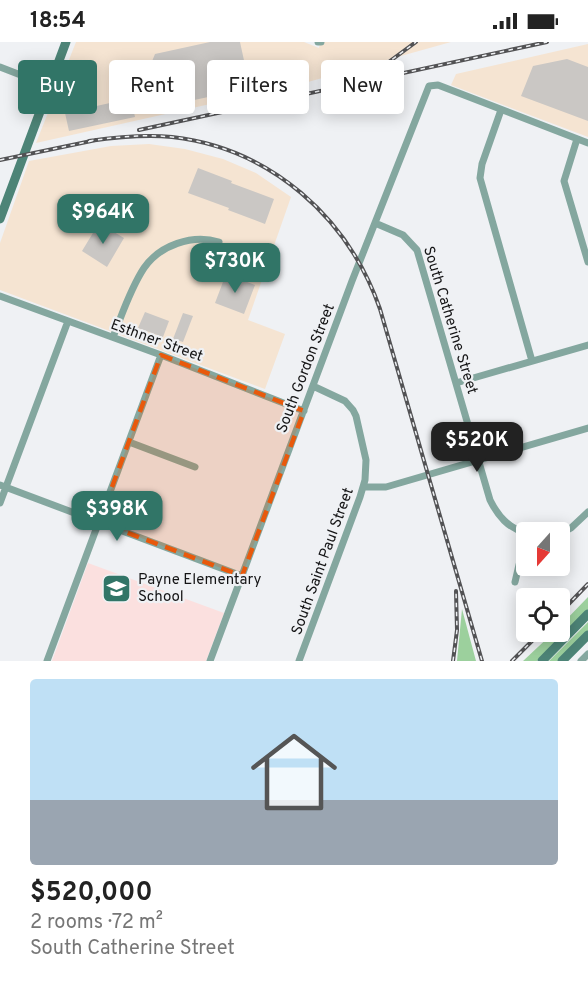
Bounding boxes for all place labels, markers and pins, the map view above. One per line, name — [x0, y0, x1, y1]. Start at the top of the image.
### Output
pin: $964K — [61, 194, 145, 245]
pin: $730K — [193, 243, 277, 294]
pin: $520K — [435, 422, 519, 473]
pin: $398K — [75, 491, 159, 542]
place label: Payne Elementary School — [138, 571, 261, 607]
school or university icon: Payne Elementary School — [101, 572, 133, 604]

